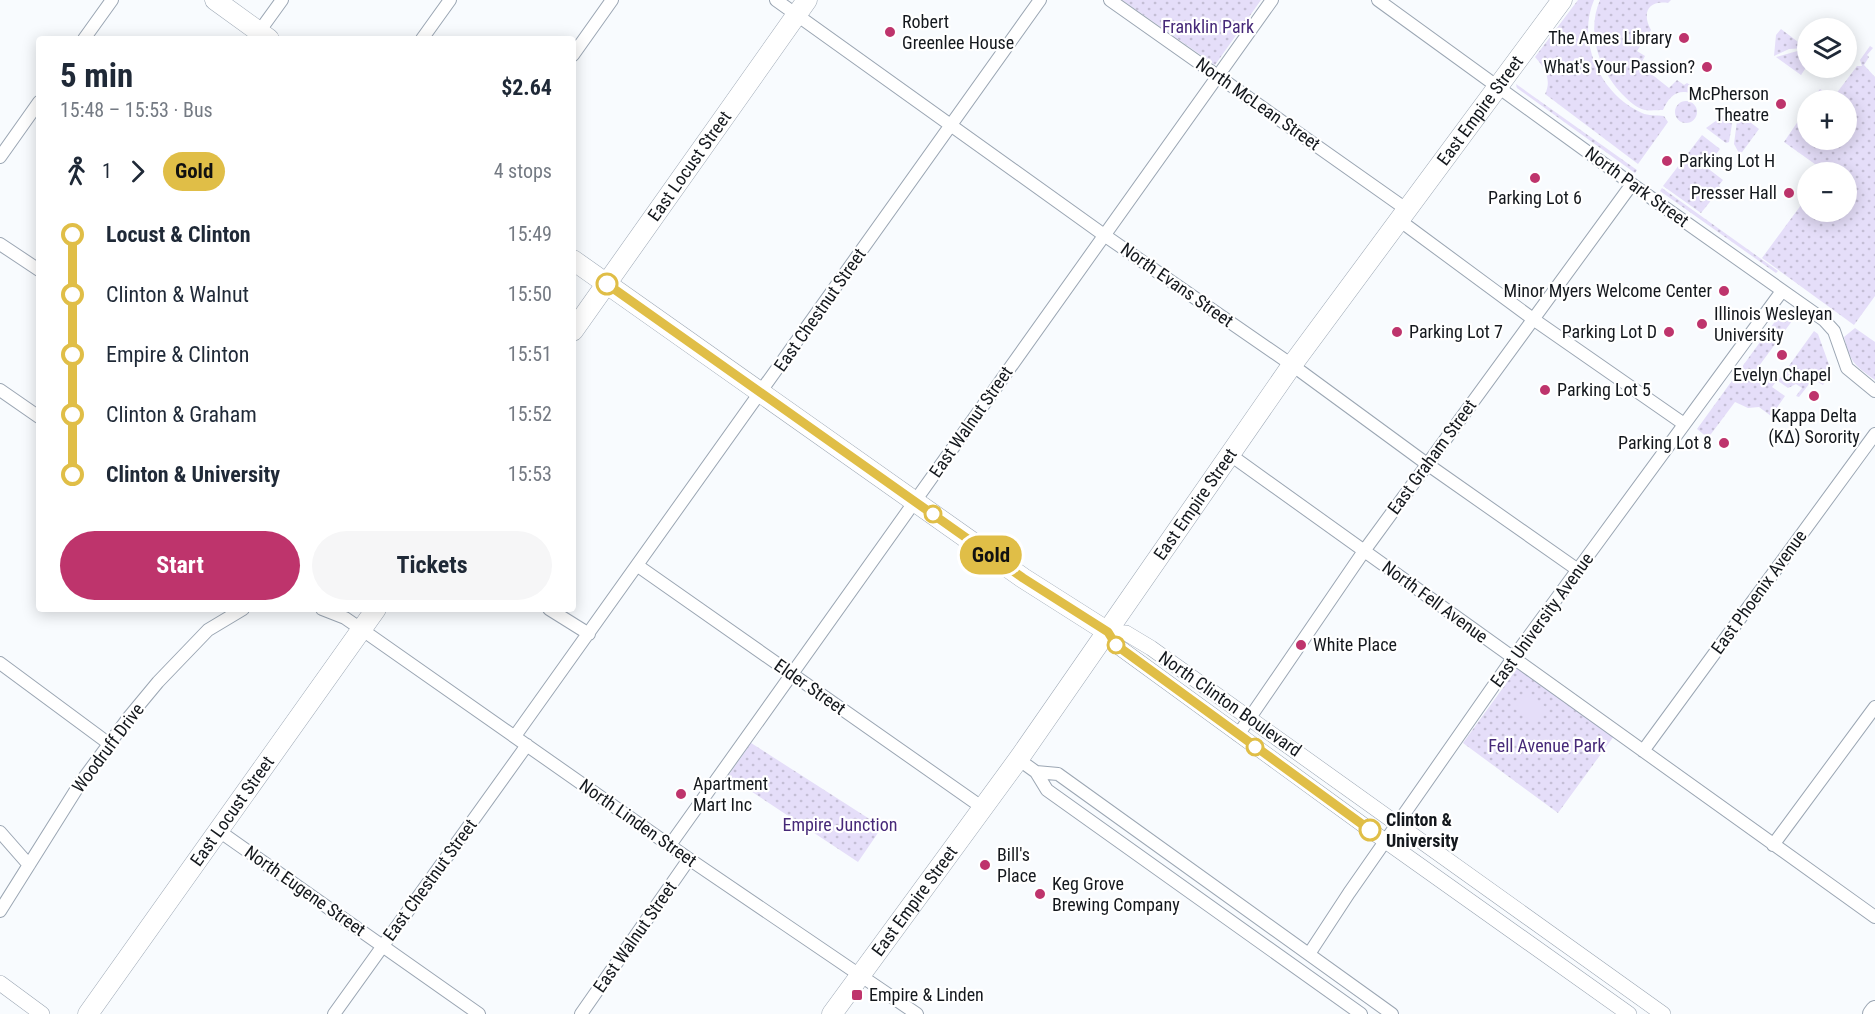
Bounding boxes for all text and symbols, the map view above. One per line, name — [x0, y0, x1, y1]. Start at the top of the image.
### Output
place label: Robert Greenlee House — [902, 11, 1014, 53]
park label: Franklin Park — [1162, 16, 1254, 37]
map controls — [1797, 18, 1857, 222]
button: layers — [1797, 18, 1857, 78]
marker: Robert Greenlee House — [883, 25, 897, 39]
place label: The Ames Library — [1548, 27, 1672, 48]
marker: The Ames Library — [1677, 31, 1691, 45]
street label: East Empire Street — [1432, 51, 1527, 169]
street label: North McLean Street — [1192, 53, 1324, 154]
text: 5 min — [60, 56, 133, 95]
place label: What's Your Passion? — [1543, 56, 1695, 77]
marker: What's Your Passion? — [1700, 60, 1714, 74]
text: $2.64 — [501, 75, 552, 100]
place label: McPherson Theatre — [1689, 83, 1769, 125]
button: + — [1797, 90, 1857, 150]
marker: McPherson Theatre — [1774, 97, 1788, 111]
text: 15:48 – 15:53 · Bus — [60, 98, 213, 122]
street label: East Locust Street — [643, 107, 735, 225]
street label: North Park Street — [1582, 142, 1693, 231]
place label: Parking Lot H — [1679, 150, 1775, 171]
marker: Parking Lot H — [1660, 154, 1674, 168]
icon: walk — [60, 155, 93, 188]
icon: forward — [121, 155, 154, 188]
text: 1 — [102, 159, 112, 183]
text: Gold — [175, 159, 213, 183]
text: 4 stops — [494, 159, 552, 183]
button: − — [1797, 162, 1857, 222]
marker: Parking Lot 6 — [1528, 171, 1542, 185]
place label: Presser Hall — [1691, 182, 1777, 203]
marker: Presser Hall — [1782, 186, 1796, 200]
place label: Parking Lot 6 — [1488, 187, 1582, 208]
text: Locust & Clinton — [106, 222, 251, 247]
text: 15:49 — [508, 222, 552, 246]
street label: North Evans Street — [1117, 238, 1238, 331]
street label: East Chestnut Street — [769, 244, 870, 375]
unlabelled marker — [596, 273, 618, 295]
place label: Minor Myers Welcome Center — [1504, 280, 1713, 301]
text: Clinton & Walnut — [106, 282, 249, 307]
text: 15:50 — [508, 282, 552, 306]
marker: Minor Myers Welcome Center — [1717, 284, 1731, 298]
place label: Illinois Wesleyan University — [1714, 303, 1832, 345]
marker: Illinois Wesleyan University — [1695, 317, 1709, 331]
place label: Parking Lot 7 — [1409, 321, 1503, 342]
place label: Parking Lot D — [1562, 321, 1657, 342]
marker: Parking Lot 7 — [1390, 325, 1404, 339]
marker: Parking Lot D — [1662, 325, 1676, 339]
text: Empire & Clinton — [106, 342, 250, 367]
text: 15:51 — [508, 342, 552, 366]
marker: Evelyn Chapel — [1775, 348, 1789, 362]
street label: East Walnut Street — [925, 362, 1017, 481]
place label: Evelyn Chapel — [1733, 364, 1831, 385]
place label: Parking Lot 5 — [1557, 379, 1651, 400]
marker: Parking Lot 5 — [1538, 383, 1552, 397]
marker: Kappa Delta (ΚΔ) Sorority — [1807, 389, 1821, 403]
street label: East Graham Street — [1383, 395, 1480, 518]
text: Clinton & Graham — [106, 402, 257, 427]
text: 15:52 — [508, 402, 552, 426]
place label: Kappa Delta (ΚΔ) Sorority — [1768, 405, 1860, 448]
place label: Parking Lot 8 — [1618, 432, 1712, 453]
marker: Parking Lot 8 — [1717, 436, 1731, 450]
street label: East Empire Street — [1149, 444, 1241, 564]
text: Clinton & University — [106, 462, 280, 487]
text: 15:53 — [508, 462, 552, 486]
unlabelled marker — [924, 505, 942, 523]
street label: East Phoenix Avenue — [1707, 526, 1811, 658]
button: Start — [60, 531, 300, 600]
button: Tickets — [312, 531, 552, 600]
line badge: Gold — [949, 536, 1033, 574]
text: Gold — [972, 543, 1010, 567]
street label: East University Avenue — [1486, 548, 1597, 691]
street label: North Fell Avenue — [1378, 556, 1492, 647]
place label: White Place — [1313, 634, 1397, 655]
unlabelled marker — [1107, 636, 1125, 654]
marker: White Place — [1294, 638, 1308, 652]
street label: North Clinton Boulevard — [1155, 647, 1306, 761]
street label: Elder Street — [771, 654, 850, 719]
street label: Woodruff Drive — [67, 699, 148, 796]
park label: Fell Avenue Park — [1488, 735, 1606, 756]
unlabelled marker — [1246, 738, 1264, 756]
street label: East Locust Street — [186, 752, 278, 870]
place label: Apartment Mart Inc — [693, 773, 768, 815]
street label: North Linden Street — [576, 774, 701, 871]
marker: Apartment Mart Inc — [674, 787, 688, 801]
place label: Clinton & University — [1386, 809, 1458, 851]
park label: Empire Junction — [782, 814, 898, 835]
street label: East Chestnut Street — [378, 815, 481, 945]
marker: Clinton & University — [1359, 819, 1381, 841]
street label: North Eugene Street — [241, 841, 370, 940]
street label: East Empire Street — [867, 842, 961, 960]
place label: Bill's Place — [997, 844, 1036, 886]
marker: Bill's Place — [978, 858, 992, 872]
place label: Keg Grove Brewing Company — [1052, 873, 1180, 915]
street label: East Walnut Street — [589, 877, 681, 996]
marker: Keg Grove Brewing Company — [1033, 887, 1047, 901]
place label: Empire & Linden — [869, 984, 984, 1005]
marker: Empire & Linden — [850, 988, 864, 1002]

